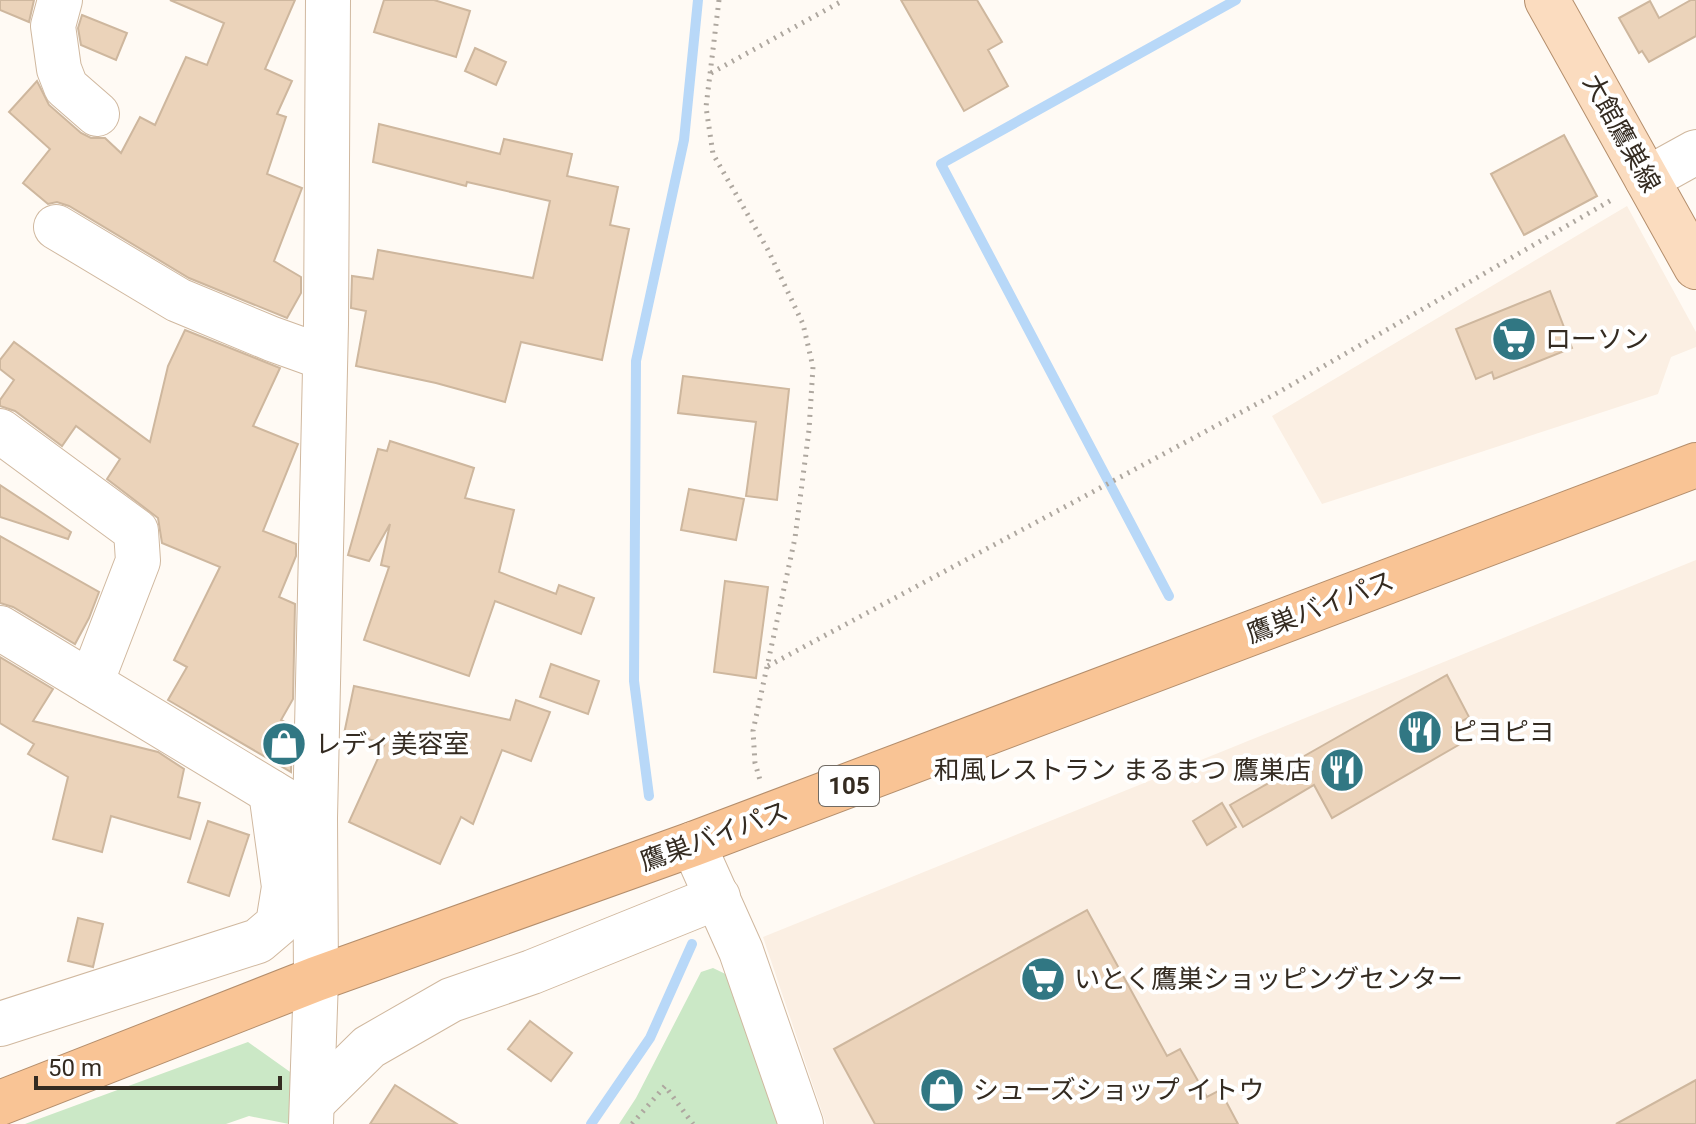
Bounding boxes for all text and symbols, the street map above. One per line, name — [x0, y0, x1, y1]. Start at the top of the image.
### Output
street label: 大館鷹巣線 — [1577, 69, 1667, 197]
supermarket icon: ローソン — [1490, 315, 1538, 363]
place label: ローソン — [1545, 324, 1649, 354]
street label: 鷹巣バイパス — [1242, 565, 1398, 649]
restaurant icon: ピヨピヨ — [1396, 708, 1444, 756]
place label: ピヨピヨ — [1451, 717, 1555, 747]
shop icon: レディ美容室 — [260, 720, 308, 768]
place label: レディ美容室 — [315, 729, 469, 759]
restaurant icon: 和風レストラン まるまつ 鷹巣店 — [1318, 746, 1366, 794]
place label: 和風レストラン まるまつ 鷹巣店 — [934, 755, 1311, 785]
road number: 105 — [819, 766, 879, 806]
street label: 鷹巣バイパス — [636, 795, 792, 877]
supermarket icon: いとく鷹巣ショッピングセンター — [1019, 955, 1067, 1003]
place label: いとく鷹巣ショッピングセンター — [1074, 964, 1463, 994]
scale bar — [36, 1040, 280, 1090]
text: 50 m — [48, 1054, 102, 1082]
shop icon: シューズショップ イトウ — [918, 1066, 966, 1114]
place label: シューズショップ イトウ — [973, 1075, 1264, 1105]

